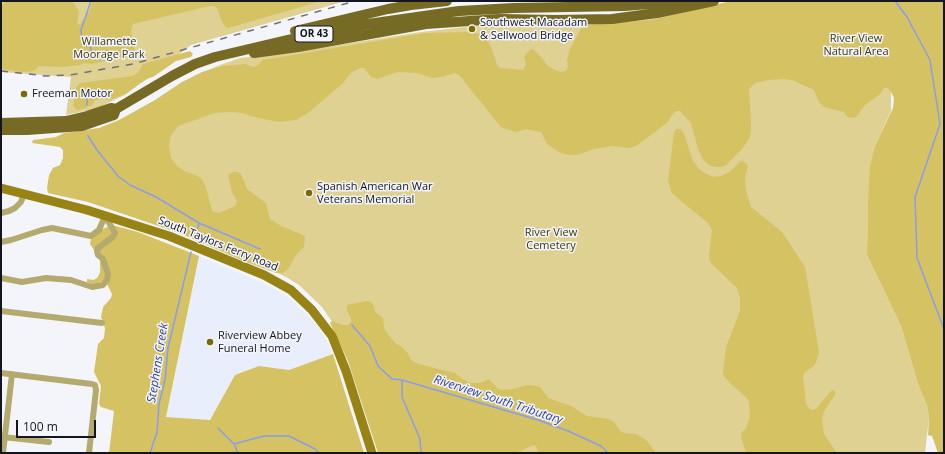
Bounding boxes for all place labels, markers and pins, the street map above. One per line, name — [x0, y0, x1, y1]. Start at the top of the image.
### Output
place label: Southwest Macadam & Sellwood Bridge — [480, 16, 587, 42]
marker: Southwest Macadam & Sellwood Bridge — [467, 24, 477, 34]
place label: Freeman Motor — [32, 87, 112, 101]
marker: Freeman Motor — [19, 89, 29, 99]
place label: Spanish American War Veterans Memorial — [317, 180, 433, 206]
marker: Spanish American War Veterans Memorial — [304, 188, 314, 198]
place label: Riverview Abbey Funeral Home — [218, 329, 302, 355]
marker: Riverview Abbey Funeral Home — [205, 337, 215, 347]

